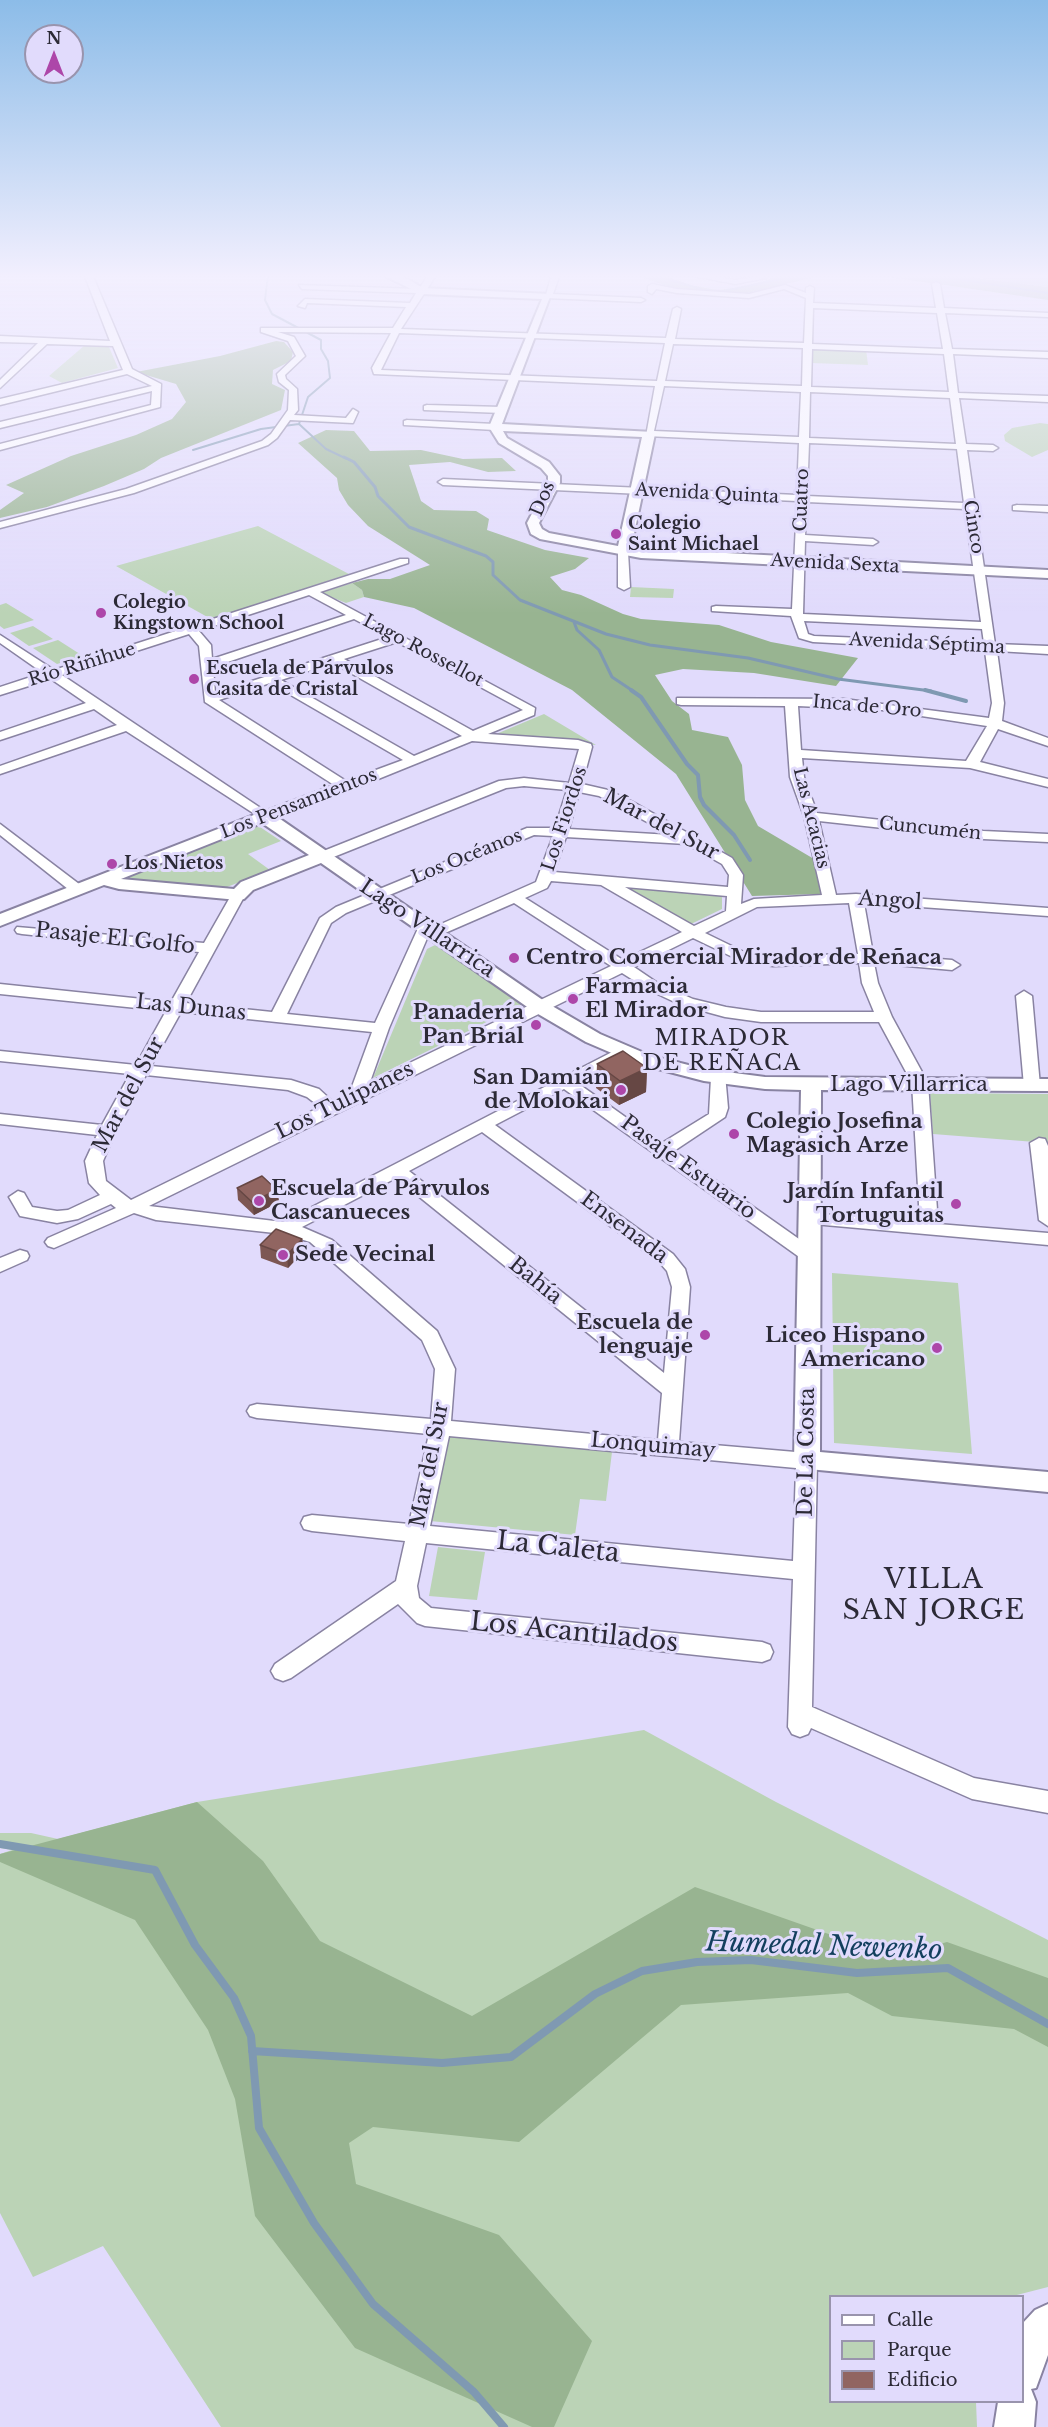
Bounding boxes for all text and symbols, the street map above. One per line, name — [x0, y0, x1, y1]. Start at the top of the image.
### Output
north arrow — [24, 24, 84, 84]
text: N — [46, 28, 62, 48]
street label: Cuatro — [790, 468, 814, 532]
street label: Dos — [526, 478, 560, 520]
street label: Avenida Quinta — [635, 479, 779, 509]
street label: Cinco — [958, 498, 988, 556]
place label: Colegio Saint Michael — [628, 513, 759, 556]
marker: Colegio Saint Michael — [609, 527, 623, 541]
street label: Avenida Sexta — [770, 550, 900, 578]
place label: Colegio Kingstown School — [113, 592, 284, 634]
marker: Colegio Kingstown School — [94, 606, 108, 620]
street label: Lago Rossellot — [359, 610, 487, 692]
street label: Avenida Séptima — [849, 629, 1005, 659]
street label: Río Riñihue — [26, 638, 138, 692]
place label: Escuela de Párvulos Casita de Cristal — [206, 658, 394, 700]
marker: Escuela de Párvulos Casita de Cristal — [187, 672, 201, 686]
street label: Inca de Oro — [812, 691, 922, 723]
street label: Los Pensamientos — [218, 764, 380, 844]
street label: Los Fiordos — [538, 764, 592, 874]
street label: Las Acacias — [788, 765, 834, 871]
street label: Mar del Sur — [599, 784, 723, 866]
street label: Cuncumén — [878, 813, 982, 845]
street label: Los Océanos — [408, 825, 526, 889]
place label: Los Nietos — [124, 853, 223, 875]
marker: Los Nietos — [105, 857, 119, 871]
street label: Lago Villarrica — [354, 874, 500, 984]
street label: Angol — [857, 886, 923, 916]
street label: Pasaje El Golfo — [34, 918, 196, 960]
place label: Centro Comercial Mirador de Reñaca — [526, 945, 942, 971]
marker: Centro Comercial Mirador de Reñaca — [507, 951, 521, 965]
place label: Farmacia El Mirador — [585, 974, 707, 1024]
street label: Las Dunas — [135, 990, 247, 1026]
marker: Farmacia El Mirador — [566, 992, 580, 1006]
place label: Panadería Pan Brial — [413, 1000, 524, 1050]
marker: Panadería Pan Brial — [529, 1018, 543, 1032]
district label: MIRADOR DE REÑACA — [642, 1026, 802, 1078]
street label: Mar del Sur — [88, 1033, 170, 1157]
street label: Los Tulipanes — [272, 1057, 418, 1145]
place label: San Damián de Molokai — [473, 1065, 609, 1115]
street label: Lago Villarrica — [830, 1072, 988, 1098]
marker: San Damián de Molokai — [614, 1083, 628, 1097]
place label: Colegio Josefina Magasich Arze — [746, 1109, 923, 1159]
street label: Pasaje Estuario — [616, 1111, 760, 1225]
marker: Colegio Josefina Magasich Arze — [727, 1127, 741, 1141]
place label: Escuela de Párvulos Cascanueces — [271, 1176, 490, 1226]
place label: Jardín Infantil Tortuguitas — [787, 1179, 944, 1229]
street label: Ensenada — [575, 1187, 673, 1269]
marker: Escuela de Párvulos Cascanueces — [252, 1194, 266, 1208]
marker: Jardín Infantil Tortuguitas — [949, 1197, 963, 1211]
place label: Sede Vecinal — [295, 1242, 435, 1268]
marker: Sede Vecinal — [276, 1248, 290, 1262]
street label: Bahía — [503, 1252, 567, 1310]
place label: Escuela de lenguaje — [576, 1310, 693, 1360]
place label: Liceo Hispano Americano — [765, 1323, 925, 1373]
marker: Escuela de lenguaje — [698, 1328, 712, 1342]
marker: Liceo Hispano Americano — [930, 1341, 944, 1355]
street label: De La Costa — [793, 1387, 821, 1517]
street label: Mar del Sur — [405, 1400, 455, 1530]
street label: Lonquimay — [589, 1428, 717, 1464]
street label: La Caleta — [495, 1526, 621, 1570]
district label: VILLA SAN JORGE — [842, 1564, 1026, 1627]
street label: Los Acantilados — [468, 1607, 680, 1659]
water label: Humedal Newenko — [705, 1927, 943, 1967]
legend — [829, 2295, 1024, 2403]
text: Calle — [887, 2309, 933, 2331]
text: Parque — [887, 2339, 952, 2361]
text: Edificio — [887, 2369, 958, 2391]

